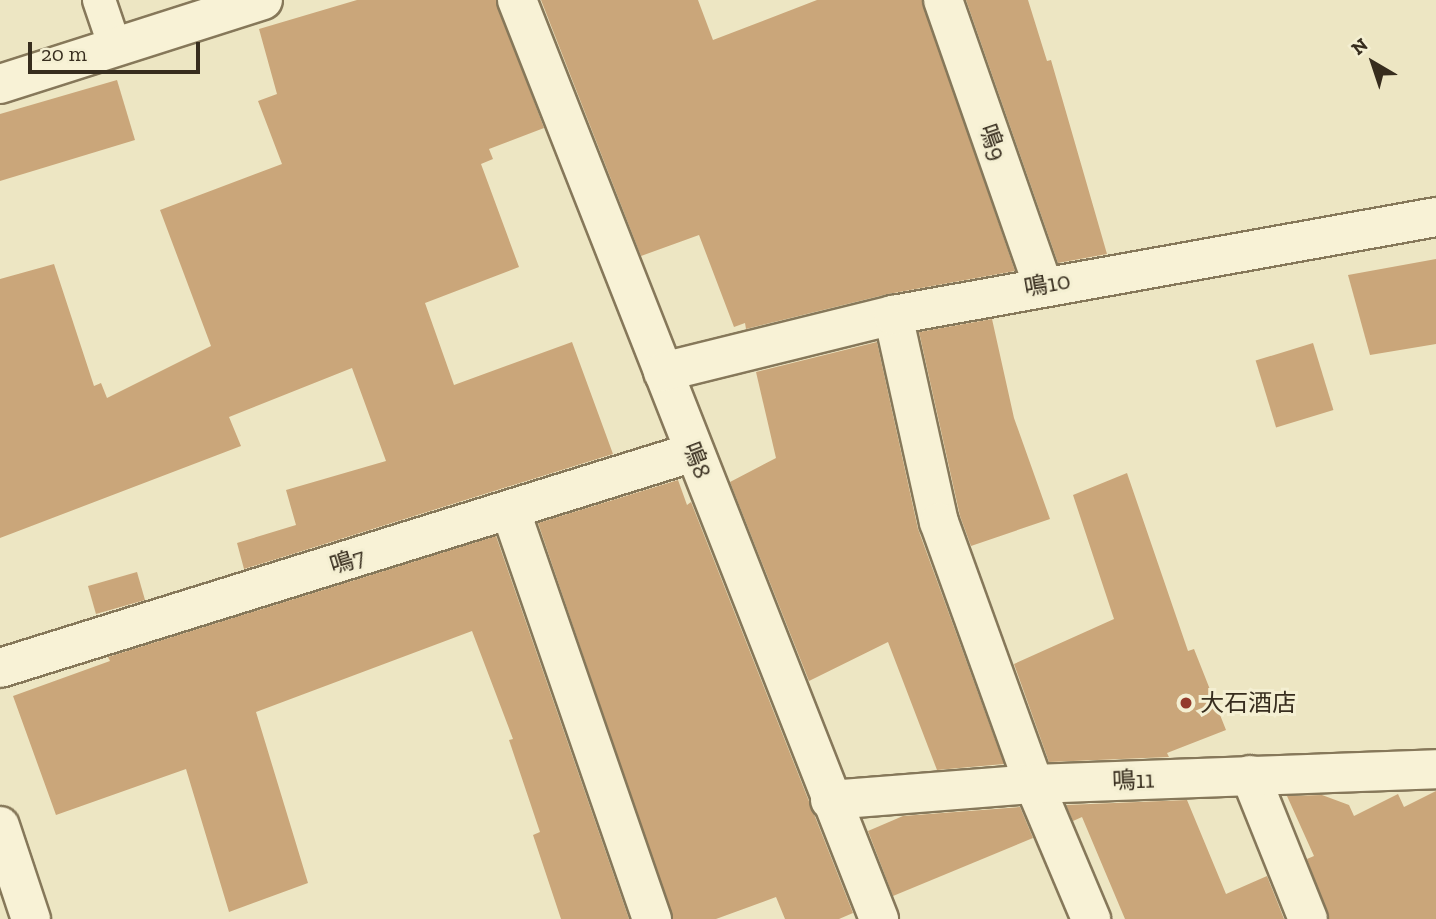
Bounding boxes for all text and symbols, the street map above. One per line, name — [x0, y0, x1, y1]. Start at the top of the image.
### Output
scale bar — [32, 28, 203, 72]
north arrow — [1338, 28, 1408, 98]
text: N — [1347, 33, 1372, 60]
text: 20 m — [41, 41, 87, 66]
street label: 鳴9 — [973, 120, 1013, 164]
street label: 鳴10 — [1021, 266, 1073, 302]
street label: 鳴8 — [677, 438, 717, 482]
street label: 鳴7 — [326, 542, 368, 580]
place label: 大石酒店 — [1200, 689, 1296, 717]
marker: 大石酒店 — [1178, 695, 1194, 711]
street label: 鳴11 — [1111, 765, 1155, 795]

